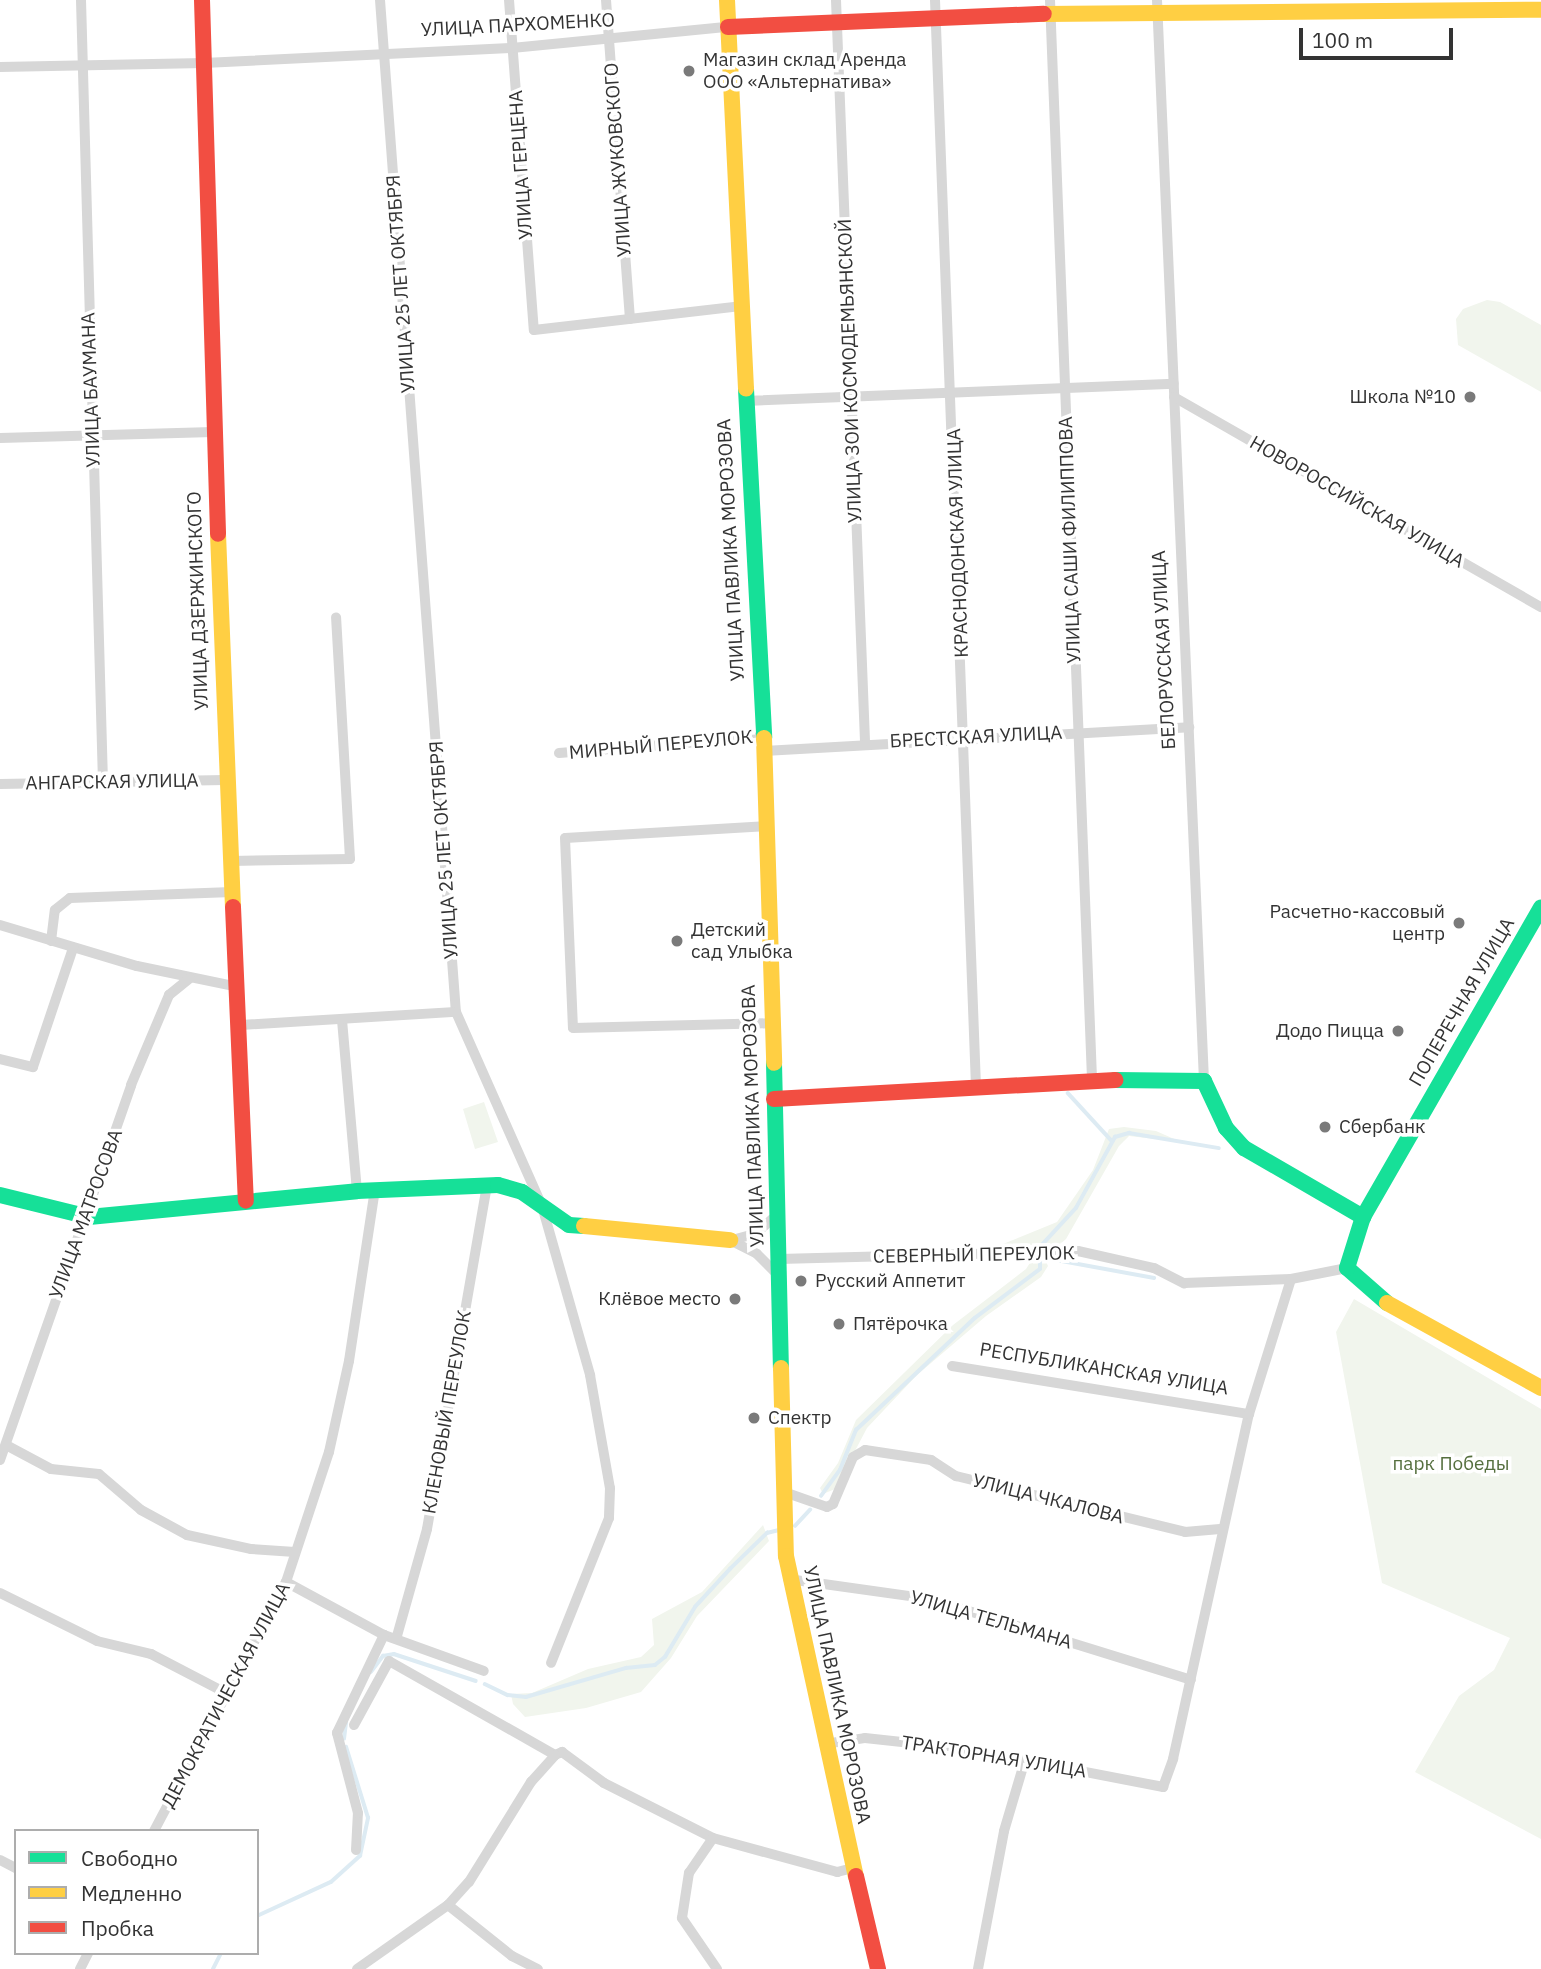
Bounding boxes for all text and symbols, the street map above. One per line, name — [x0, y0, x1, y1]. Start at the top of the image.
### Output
street label: УЛИЦА ПАРХОМЕНКО — [420, 9, 616, 41]
scale bar — [1303, 14, 1457, 58]
text: 100 m — [1312, 26, 1373, 54]
place label: Магазин склад Аренда ООО «Альтернатива» — [703, 49, 906, 93]
street label: УЛИЦА ЖУКОВСКОГО — [600, 62, 636, 258]
marker: Магазин склад Аренда ООО «Альтернатива» — [681, 63, 697, 79]
street label: УЛИЦА ГЕРЦЕНА — [504, 89, 538, 241]
street label: УЛИЦА 25 ЛЕТ ОКТЯБРЯ — [382, 174, 420, 394]
street label: УЛИЦА ЗОИ КОСМОДЕМЬЯНСКОЙ — [833, 218, 867, 524]
street label: УЛИЦА БАУМАНА — [77, 312, 105, 468]
place label: Школа №10 — [1349, 386, 1456, 408]
marker: Школа №10 — [1462, 389, 1478, 405]
street label: УЛИЦА САШИ ФИЛИППОВА — [1054, 416, 1086, 664]
street label: УЛИЦА ПАВЛИКА МОРОЗОВА — [713, 418, 749, 682]
street label: КРАСНОДОНСКАЯ УЛИЦА — [943, 428, 973, 658]
street label: НОВОРОССИЙСКАЯ УЛИЦА — [1246, 431, 1468, 573]
street label: УЛИЦА ДЗЕРЖИНСКОГО — [183, 491, 213, 711]
street label: БЕЛОРУССКАЯ УЛИЦА — [1147, 550, 1181, 750]
street label: БРЕСТСКАЯ УЛИЦА — [889, 721, 1063, 753]
street label: МИРНЫЙ ПЕРЕУЛОК — [568, 726, 754, 764]
street label: УЛИЦА 25 ЛЕТ ОКТЯБРЯ — [425, 740, 463, 960]
street label: АНГАРСКАЯ УЛИЦА — [25, 769, 199, 795]
place label: Расчетно-кассовый центр — [1270, 901, 1445, 945]
street label: ПОПЕРЕЧНАЯ УЛИЦА — [1404, 914, 1520, 1090]
marker: Расчетно-кассовый центр — [1451, 915, 1467, 931]
place label: Детский сад Улыбка — [691, 919, 793, 963]
marker: Детский сад Улыбка — [669, 933, 685, 949]
street label: УЛИЦА ПАВЛИКА МОРОЗОВА — [737, 984, 769, 1248]
place label: Додо Пицца — [1276, 1020, 1384, 1042]
marker: Додо Пицца — [1390, 1023, 1406, 1039]
place label: Сбербанк — [1339, 1116, 1426, 1138]
marker: Сбербанк — [1317, 1119, 1333, 1135]
street label: УЛИЦА МАТРОСОВА — [45, 1126, 127, 1302]
street label: СЕВЕРНЫЙ ПЕРЕУЛОК — [873, 1242, 1075, 1268]
place label: Русский Аппетит — [815, 1270, 966, 1292]
marker: Русский Аппетит — [793, 1273, 809, 1289]
place label: Клёвое место — [598, 1288, 721, 1310]
marker: Клёвое место — [727, 1291, 743, 1307]
street label: КЛЕНОВЫЙ ПЕРЕУЛОК — [418, 1308, 476, 1516]
place label: Пятёрочка — [853, 1313, 948, 1335]
marker: Пятёрочка — [831, 1316, 847, 1332]
street label: РЕСПУБЛИКАНСКАЯ УЛИЦА — [978, 1338, 1230, 1400]
place label: Спектр — [768, 1407, 832, 1429]
marker: Спектр — [746, 1410, 762, 1426]
park label: парк Победы — [1392, 1453, 1510, 1475]
street label: УЛИЦА ЧКАЛОВА — [970, 1469, 1126, 1529]
street label: УЛИЦА ПАВЛИКА МОРОЗОВА — [798, 1564, 876, 1826]
street label: ДЕМОКРАТИЧЕСКАЯ УЛИЦА — [157, 1579, 295, 1811]
street label: УЛИЦА ТЕЛЬМАНА — [907, 1586, 1075, 1654]
street label: ТРАКТОРНАЯ УЛИЦА — [900, 1731, 1088, 1783]
legend — [14, 1829, 259, 1955]
text: Свободно — [81, 1844, 178, 1872]
text: Медленно — [81, 1879, 182, 1907]
text: Пробка — [81, 1914, 154, 1942]

